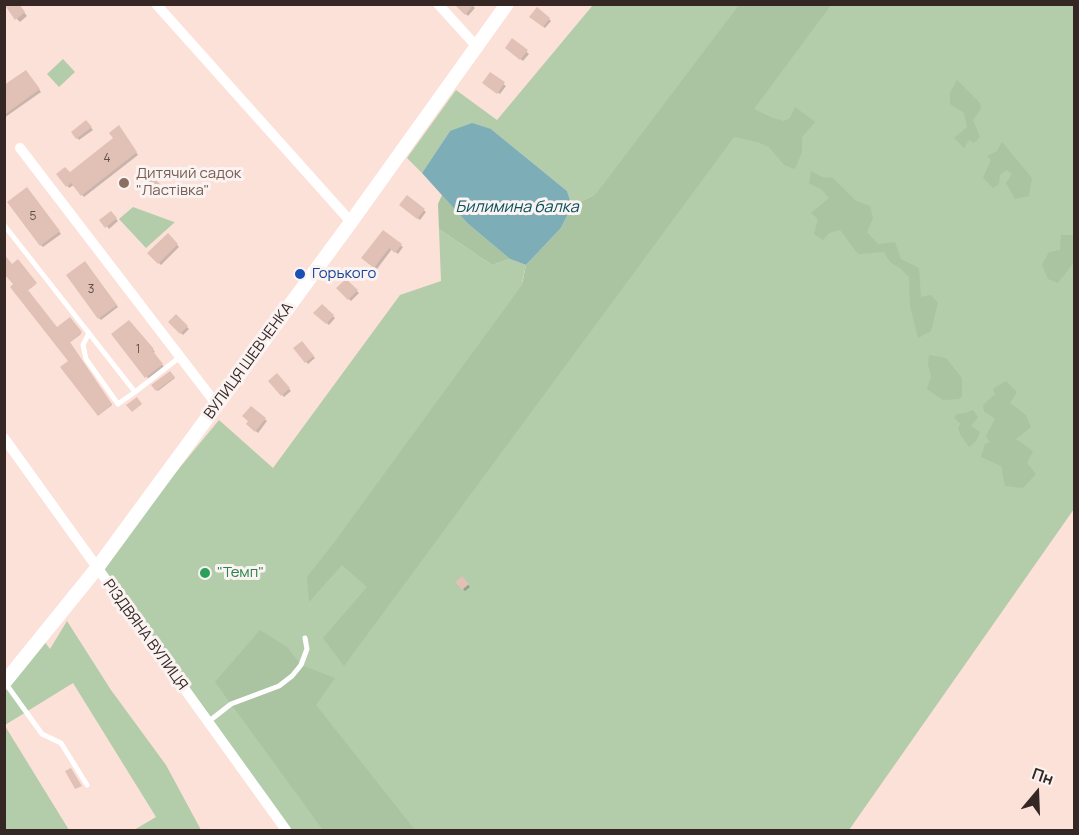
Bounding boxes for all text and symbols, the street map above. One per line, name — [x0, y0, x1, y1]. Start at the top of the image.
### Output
house number: 4 — [103, 152, 111, 166]
place label: Дитячий садок "Ластівка" — [136, 165, 241, 200]
marker: Дитячий садок "Ластівка" — [117, 176, 131, 190]
water label: Билимина балка — [455, 198, 579, 218]
house number: 5 — [30, 210, 36, 224]
place label: Горького — [312, 265, 376, 283]
marker: Горького — [293, 267, 307, 281]
house number: 3 — [88, 283, 94, 297]
street label: ВУЛИЦЯ ШЕВЧЕНКА — [201, 299, 297, 423]
house number: 1 — [136, 343, 140, 357]
place label: "Темп" — [217, 564, 264, 582]
marker: "Темп" — [198, 566, 212, 580]
street label: РІЗДВЯНА ВУЛИЦЯ — [99, 576, 191, 694]
text: Пн — [1029, 762, 1057, 790]
north arrow — [1007, 763, 1067, 823]

